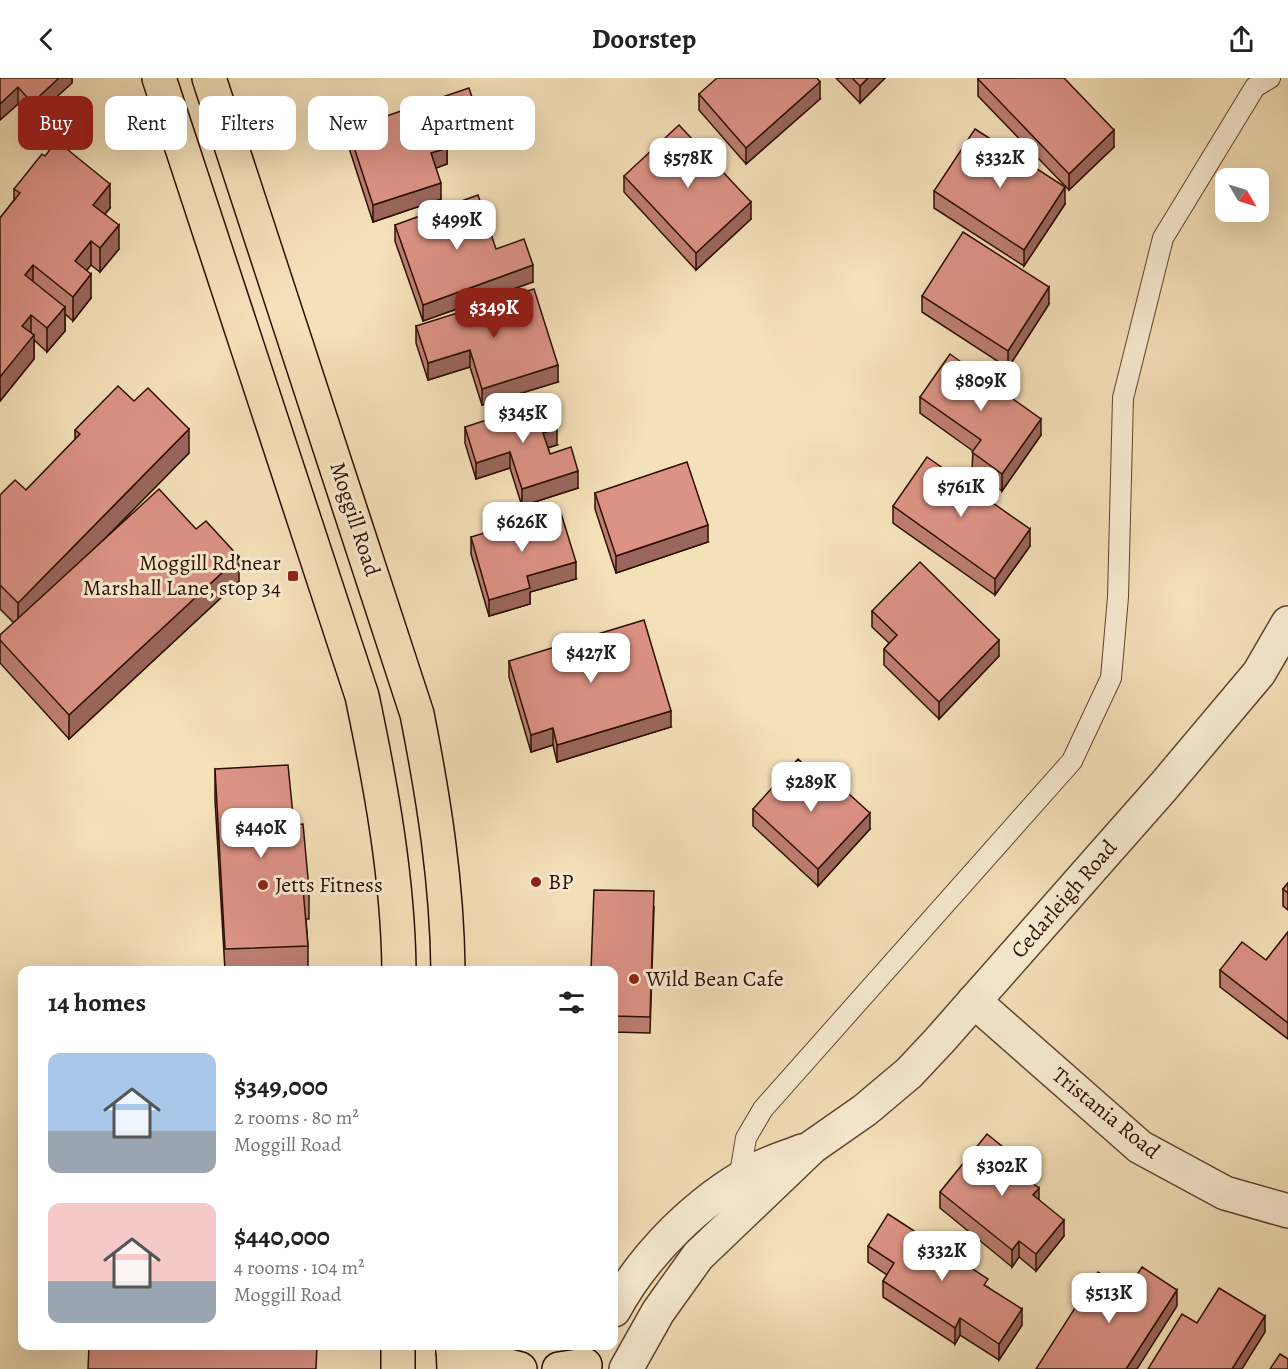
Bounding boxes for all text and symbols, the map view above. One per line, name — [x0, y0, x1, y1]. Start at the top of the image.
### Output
text: Doorstep — [592, 21, 696, 57]
icon: back — [30, 23, 63, 56]
icon: share — [1225, 23, 1258, 56]
chip: Buy — [18, 96, 93, 150]
chip: Rent — [105, 96, 187, 150]
chip: Filters — [199, 96, 296, 150]
chip: New — [308, 96, 388, 150]
chip: Apartment — [400, 96, 535, 150]
pin: $578K — [646, 138, 730, 189]
pin: $332K — [958, 138, 1042, 189]
text: $578K — [663, 144, 713, 171]
text: $332K — [975, 144, 1025, 171]
north arrow — [1215, 168, 1269, 222]
map controls — [1215, 168, 1269, 222]
pin: $499K — [415, 200, 499, 251]
text: $499K — [432, 206, 482, 233]
pin: $349K — [452, 288, 536, 339]
text: $349K — [469, 294, 519, 321]
pin: $809K — [939, 361, 1023, 412]
text: $809K — [955, 367, 1007, 394]
pin: $345K — [481, 393, 565, 444]
text: $345K — [499, 399, 548, 426]
street label: Moggill Road — [322, 458, 388, 580]
pin: $761K — [919, 467, 1003, 518]
text: $761K — [937, 473, 985, 500]
pin: $626K — [480, 502, 564, 553]
text: $626K — [497, 508, 547, 535]
place label: Moggill Rd near Marshall Lane, stop 34 — [83, 548, 281, 603]
marker: Moggill Rd near Marshall Lane, stop 34 — [286, 569, 300, 583]
pin: $427K — [549, 633, 633, 684]
text: $427K — [566, 639, 616, 666]
pin: $289K — [769, 762, 853, 813]
text: $289K — [786, 768, 836, 795]
pin: $440K — [219, 808, 303, 859]
text: $440K — [235, 814, 287, 841]
street label: Cedarleigh Road — [1004, 833, 1124, 965]
place label: BP — [548, 867, 573, 897]
place label: Jetts Fitness — [275, 870, 383, 900]
marker: BP — [529, 875, 543, 889]
marker: Jetts Fitness — [256, 878, 270, 892]
place label: Wild Bean Cafe — [645, 964, 784, 994]
marker: Wild Bean Cafe — [627, 972, 641, 986]
text: 14 homes — [48, 985, 146, 1020]
icon: filters — [555, 986, 588, 1019]
street label: Tristania Road — [1046, 1060, 1166, 1166]
text: $349,000 — [234, 1069, 328, 1104]
icon: home — [96, 1077, 168, 1149]
text: 2 rooms · 80 m² — [234, 1104, 359, 1131]
text: Moggill Road — [234, 1131, 342, 1158]
pin: $302K — [960, 1146, 1044, 1197]
text: $302K — [977, 1152, 1027, 1179]
text: $440,000 — [234, 1219, 330, 1254]
icon: home — [96, 1227, 168, 1299]
pin: $332K — [900, 1231, 984, 1282]
text: $332K — [917, 1237, 967, 1264]
text: 4 rooms · 104 m² — [234, 1254, 365, 1281]
pin: $513K — [1067, 1273, 1151, 1324]
text: $513K — [1086, 1279, 1132, 1306]
text: Moggill Road — [234, 1281, 342, 1308]

